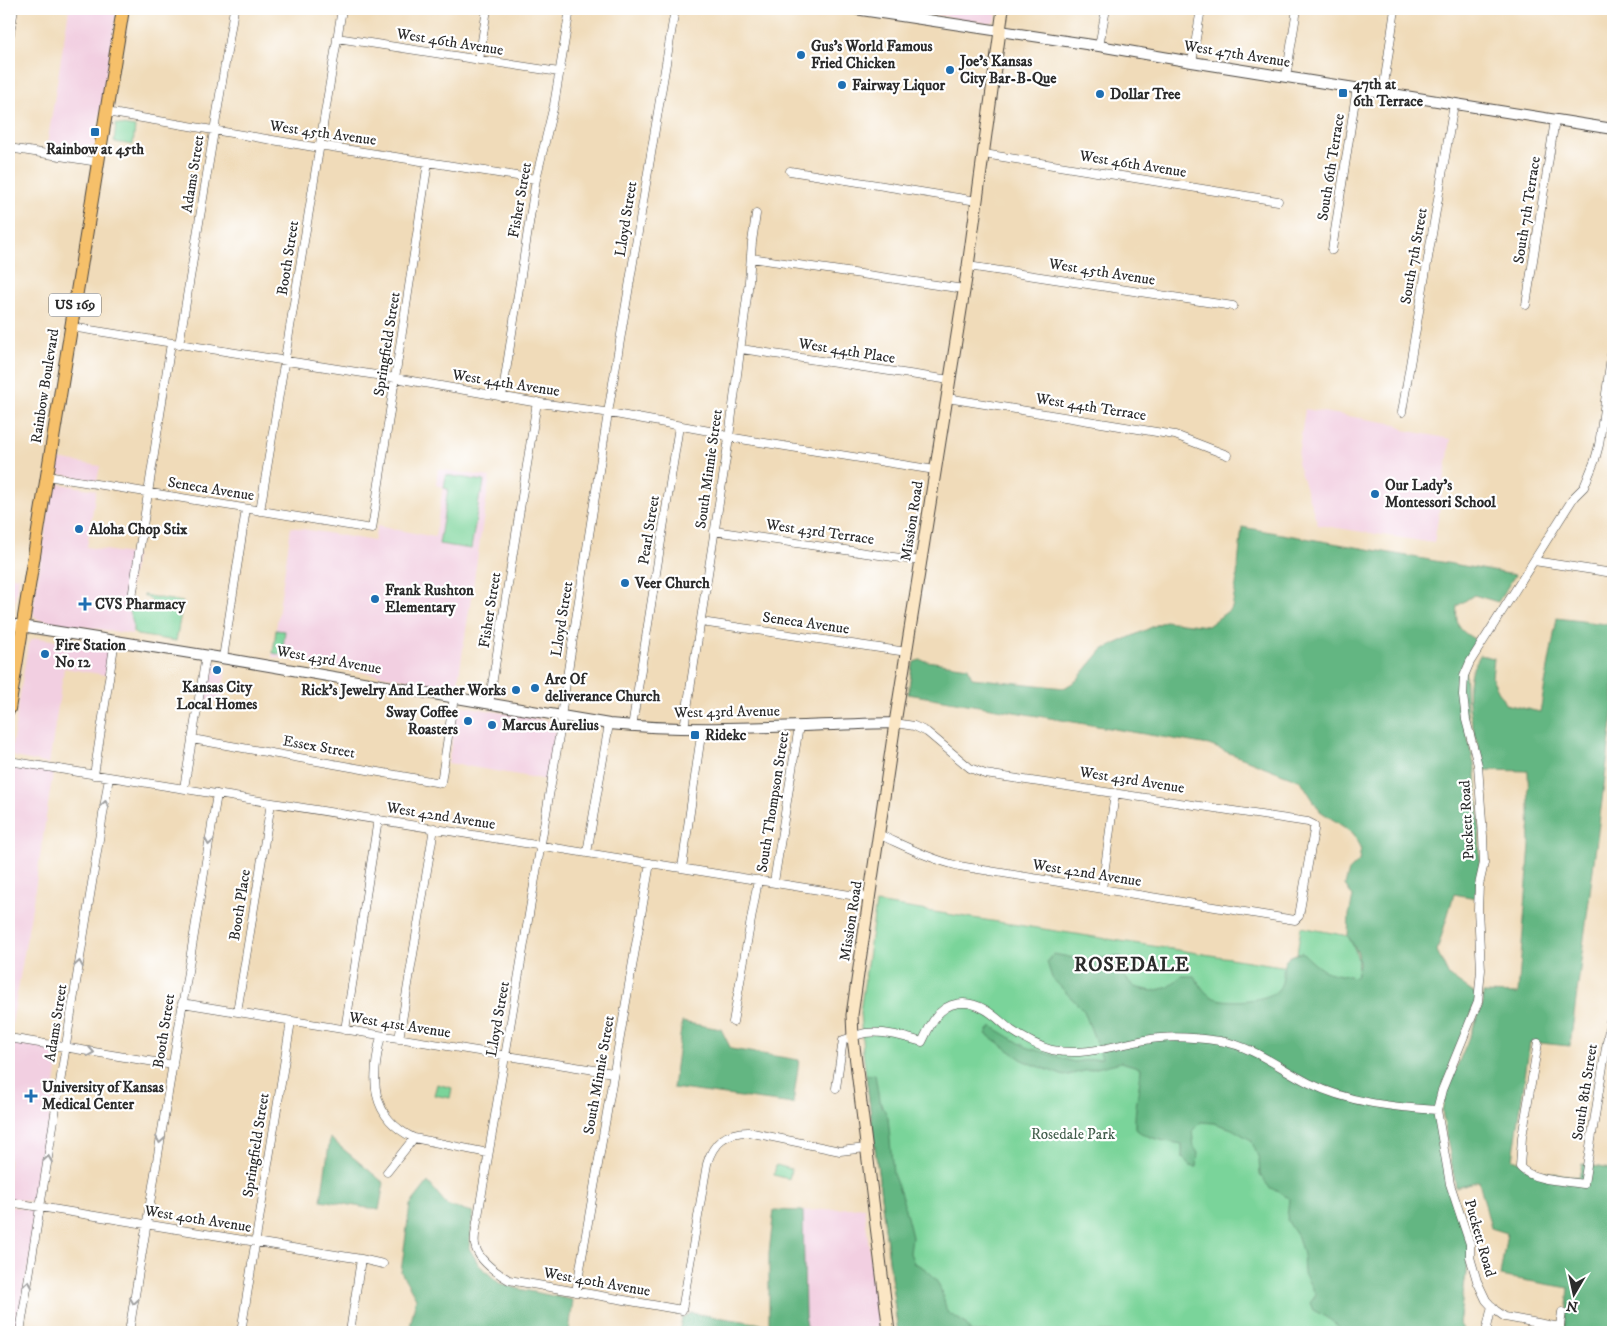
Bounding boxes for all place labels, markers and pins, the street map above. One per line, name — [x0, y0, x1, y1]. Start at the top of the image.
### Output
place label: Gus's World Famous Fried Chicken — [811, 37, 932, 73]
marker: Gus's World Famous Fried Chicken — [795, 49, 807, 61]
place label: Joe's Kansas City Bar-B-Que — [958, 52, 1057, 88]
marker: Joe's Kansas City Bar-B-Que — [944, 64, 956, 76]
place label: 47th at 6th Terrace — [1352, 75, 1424, 111]
place label: Fairway Liquor — [852, 76, 945, 96]
marker: Fairway Liquor — [836, 79, 848, 91]
place label: Dollar Tree — [1110, 85, 1181, 104]
marker: 47th at 6th Terrace — [1337, 87, 1349, 99]
marker: Dollar Tree — [1094, 88, 1106, 100]
marker: Rainbow at 45th — [89, 126, 101, 138]
place label: Rainbow at 45th — [46, 140, 144, 159]
place label: Our Lady's Montessori School — [1385, 476, 1496, 512]
marker: Our Lady's Montessori School — [1369, 488, 1381, 500]
place label: Aloha Chop Stix — [88, 520, 188, 539]
marker: Aloha Chop Stix — [73, 523, 85, 535]
place label: Veer Church — [634, 574, 710, 593]
marker: Veer Church — [619, 577, 631, 589]
place label: Frank Rushton Elementary — [385, 581, 474, 617]
marker: Frank Rushton Elementary — [369, 593, 381, 605]
place label: CVS Pharmacy — [95, 595, 186, 614]
marker: CVS Pharmacy — [79, 598, 91, 610]
place label: Fire Station No 12 — [55, 636, 126, 672]
marker: Fire Station No 12 — [39, 648, 51, 660]
marker: Kansas City Local Homes — [211, 664, 223, 676]
place label: Arc Of deliverance Church — [544, 670, 660, 706]
place label: Kansas City Local Homes — [177, 678, 257, 714]
place label: Rick's Jewelry And Leather Works — [301, 681, 506, 700]
marker: Arc Of deliverance Church — [529, 682, 541, 694]
marker: Rick's Jewelry And Leather Works — [510, 684, 522, 696]
place label: Sway Coffee Roasters — [386, 703, 459, 739]
marker: Sway Coffee Roasters — [462, 715, 474, 727]
place label: Marcus Aurelius — [502, 716, 599, 735]
marker: Marcus Aurelius — [486, 719, 498, 731]
place label: Ridekc — [705, 726, 747, 745]
marker: Ridekc — [689, 729, 701, 741]
place label: University of Kansas Medical Center — [42, 1078, 164, 1114]
marker: University of Kansas Medical Center — [24, 1089, 38, 1103]

